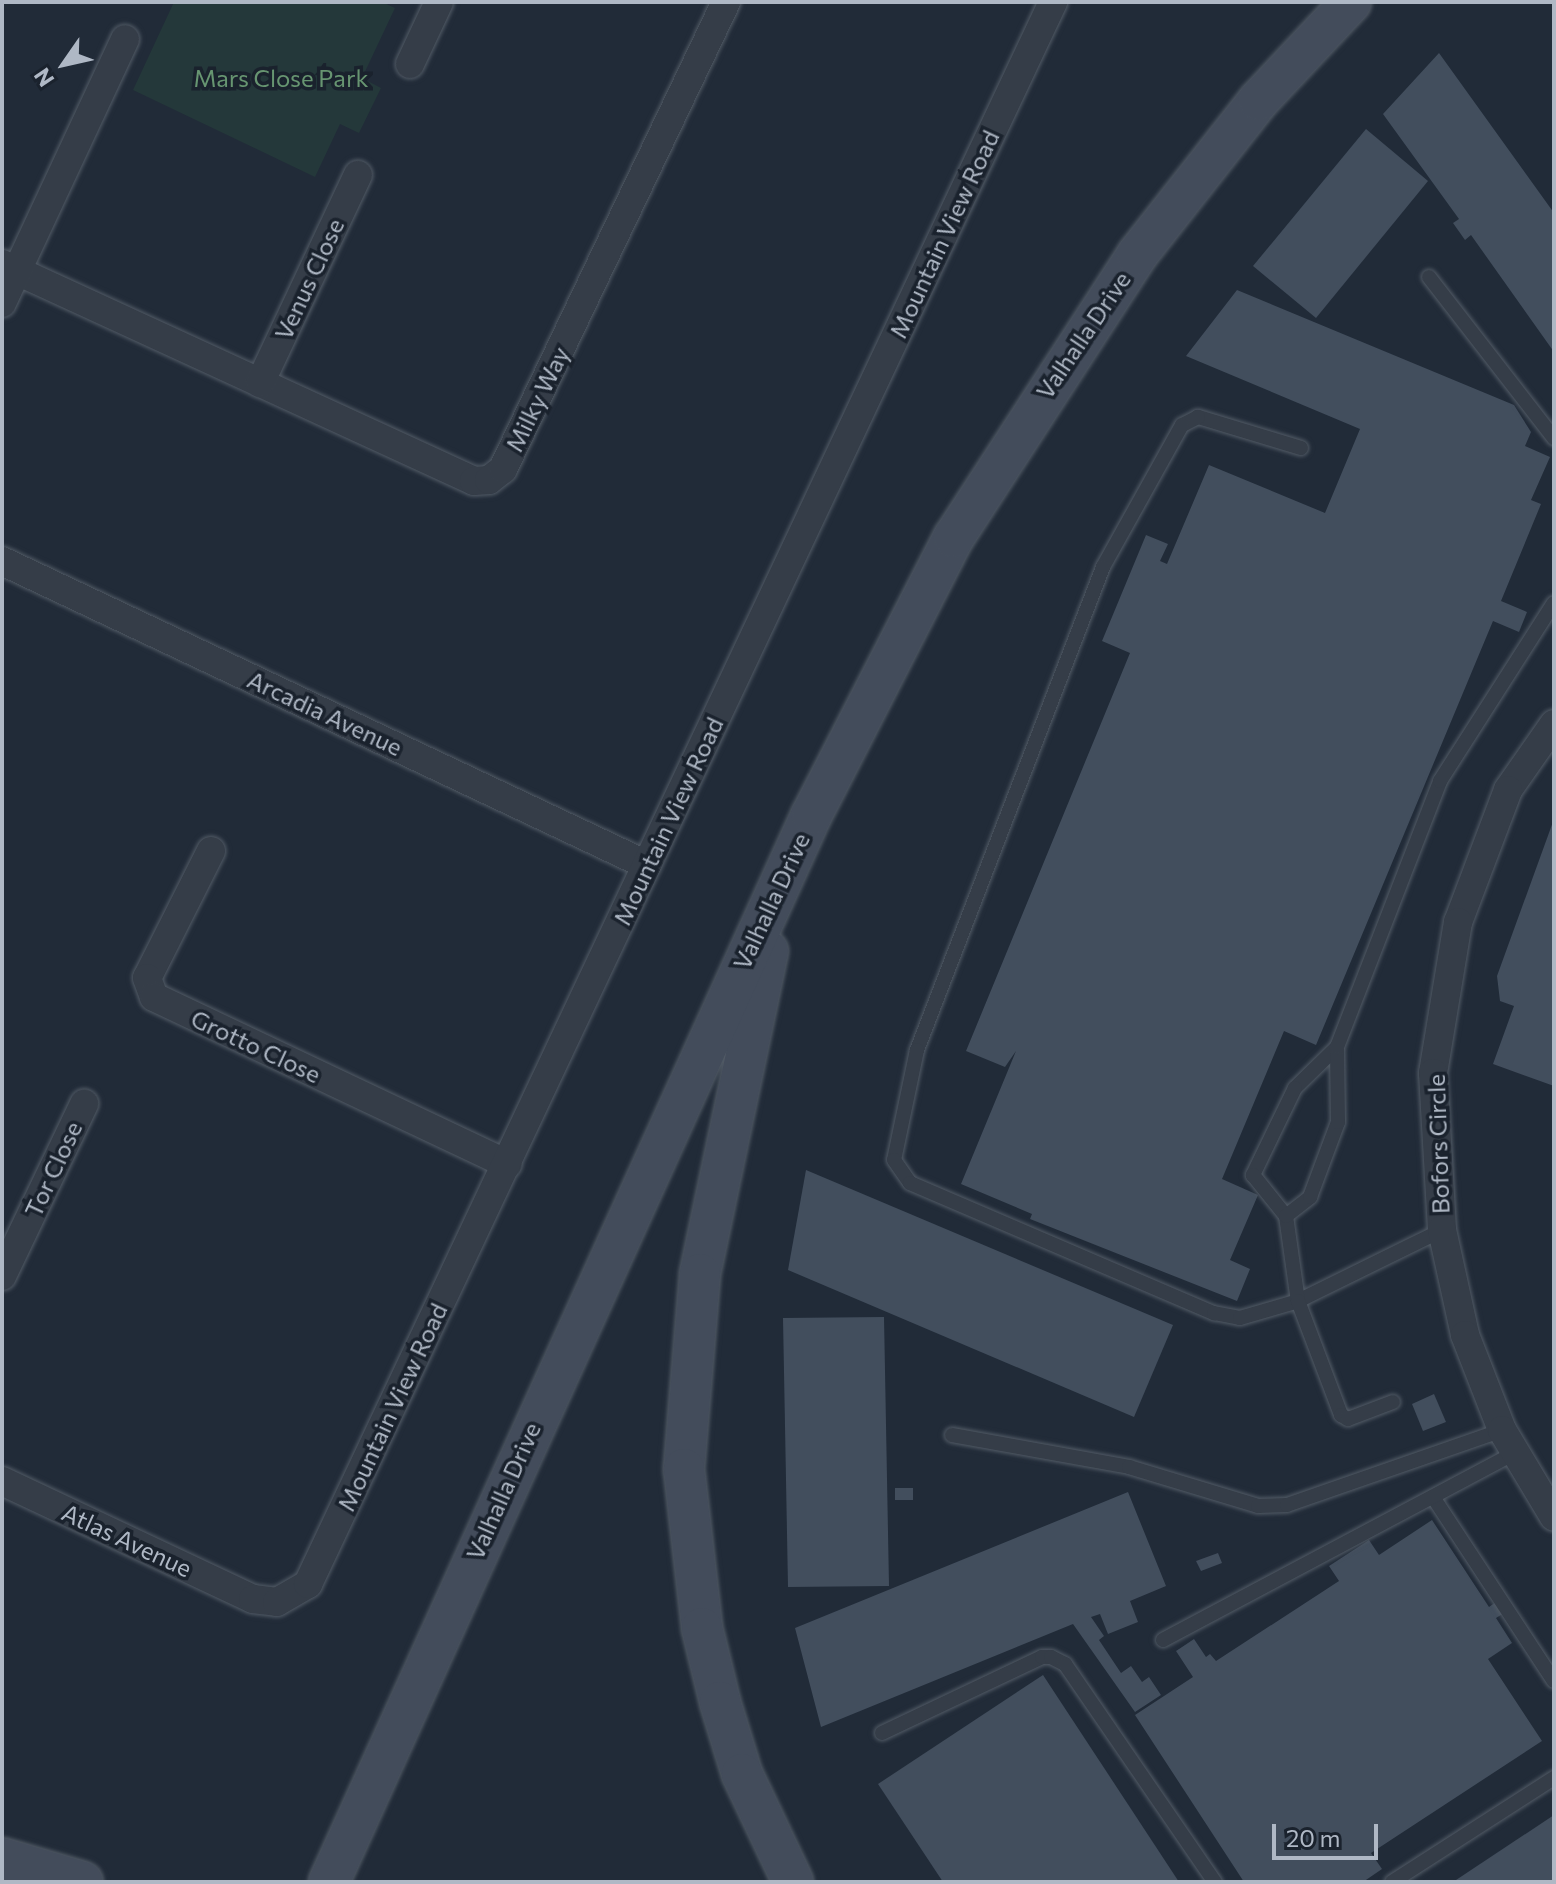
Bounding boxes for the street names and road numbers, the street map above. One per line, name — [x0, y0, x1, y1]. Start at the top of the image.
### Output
street label: Mountain View Road — [883, 125, 1005, 343]
street label: Venus Close — [268, 214, 350, 344]
street label: Valhalla Drive — [1030, 266, 1136, 404]
street label: Milky Way — [499, 342, 575, 456]
street label: Arcadia Avenue — [243, 665, 407, 761]
street label: Mountain View Road — [607, 712, 729, 930]
street label: Valhalla Drive — [727, 828, 815, 974]
street label: Grotto Close — [187, 1003, 325, 1089]
street label: Bofors Circle — [1421, 1074, 1455, 1214]
street label: Tor Close — [18, 1117, 88, 1221]
street label: Mountain View Road — [331, 1298, 453, 1516]
street label: Valhalla Drive — [460, 1418, 546, 1564]
street label: Atlas Avenue — [58, 1497, 196, 1583]

